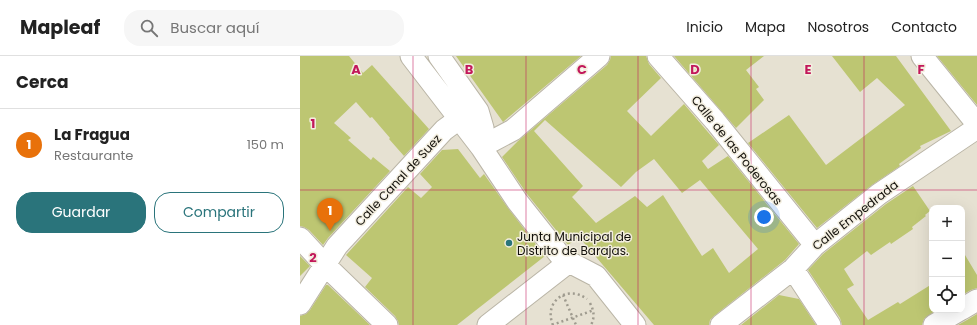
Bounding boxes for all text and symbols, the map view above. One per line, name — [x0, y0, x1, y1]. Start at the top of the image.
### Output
search box — [124, 10, 404, 46]
text: Mapleaf — [20, 14, 100, 41]
icon: search — [138, 17, 160, 39]
text: Buscar aquí — [170, 17, 259, 38]
text: Inicio — [686, 17, 723, 37]
text: Mapa — [745, 17, 786, 37]
text: Nosotros — [808, 17, 869, 37]
text: Contacto — [891, 17, 957, 37]
text: A — [351, 60, 361, 79]
text: B — [465, 60, 474, 79]
text: C — [577, 60, 587, 79]
text: D — [690, 60, 700, 79]
text: E — [804, 60, 812, 79]
text: F — [917, 60, 925, 79]
text: Cerca — [16, 70, 69, 94]
street label: Calle de las Poderosas — [688, 92, 786, 208]
text: 1 — [311, 114, 315, 133]
text: La Fragua — [54, 124, 130, 145]
street label: Calle Canal de Suez — [351, 130, 445, 230]
text: 1 — [27, 135, 31, 154]
text: 150 m — [247, 135, 284, 154]
text: Restaurante — [54, 146, 133, 165]
street label: Calle Empedrada — [808, 176, 902, 254]
button: Guardar — [16, 192, 146, 233]
button: Compartir — [154, 192, 284, 233]
pin: 1 — [317, 198, 343, 231]
map controls — [929, 205, 965, 313]
button: + — [929, 205, 965, 241]
your location — [754, 207, 774, 227]
place label: Junta Municipal de Distrito de Barajas. — [517, 228, 631, 259]
marker: Junta Municipal de Distrito de Barajas. — [504, 238, 514, 248]
button: − — [929, 241, 965, 277]
text: 2 — [309, 248, 317, 267]
button: locate — [929, 277, 965, 313]

